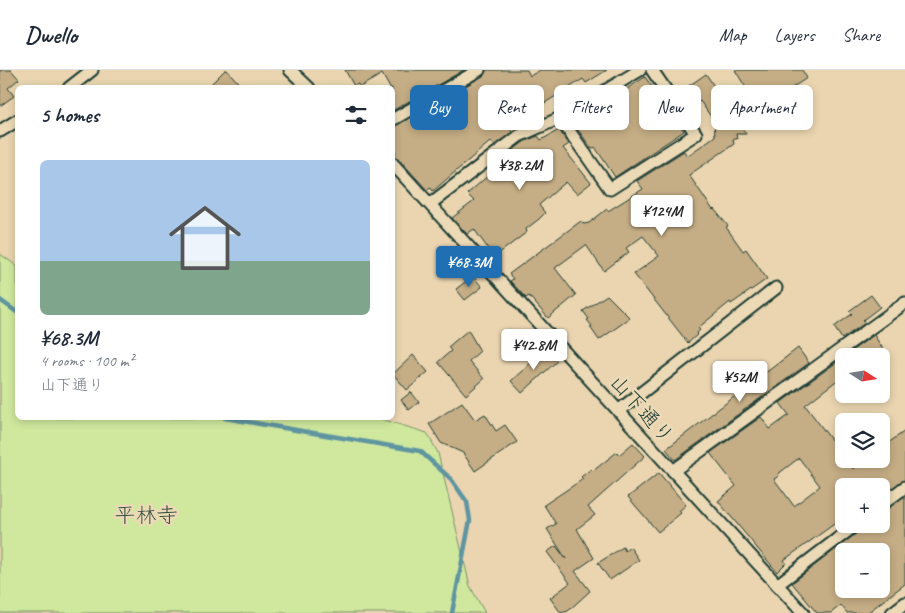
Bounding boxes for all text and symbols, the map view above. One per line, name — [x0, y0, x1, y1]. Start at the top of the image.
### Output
text: Dwello — [25, 20, 77, 50]
text: Map — [719, 24, 747, 46]
text: Layers — [775, 24, 814, 46]
text: Share — [842, 24, 880, 46]
chip: Buy — [410, 85, 468, 130]
chip: Rent — [478, 85, 544, 130]
chip: Filters — [554, 85, 629, 130]
chip: New — [639, 85, 701, 130]
chip: Apartment — [711, 85, 813, 130]
icon: filters — [342, 101, 370, 129]
text: 5 homes — [40, 102, 99, 128]
pin: ¥38.2M — [479, 148, 561, 191]
text: ¥38.2M — [498, 155, 542, 175]
icon: home — [160, 193, 250, 283]
pin: ¥124M — [627, 194, 697, 237]
text: ¥124M — [642, 201, 682, 221]
pin: ¥68.3M — [428, 246, 510, 288]
text: ¥68.3M — [447, 252, 491, 272]
text: ¥68.3M — [40, 325, 98, 351]
pin: ¥42.8M — [493, 328, 575, 371]
text: ¥42.8M — [512, 335, 556, 355]
north arrow — [835, 348, 890, 402]
map controls — [835, 348, 890, 598]
text: 4 rooms · 100 m² — [40, 351, 134, 371]
pin: ¥52M — [710, 360, 770, 403]
text: ¥52M — [723, 367, 757, 387]
street label: 山下通り — [604, 369, 680, 449]
text: 山下通り — [40, 375, 104, 395]
button: layers — [835, 413, 890, 468]
button: + — [835, 478, 890, 533]
park label: 平林寺 — [115, 502, 178, 528]
button: − — [835, 543, 890, 598]

